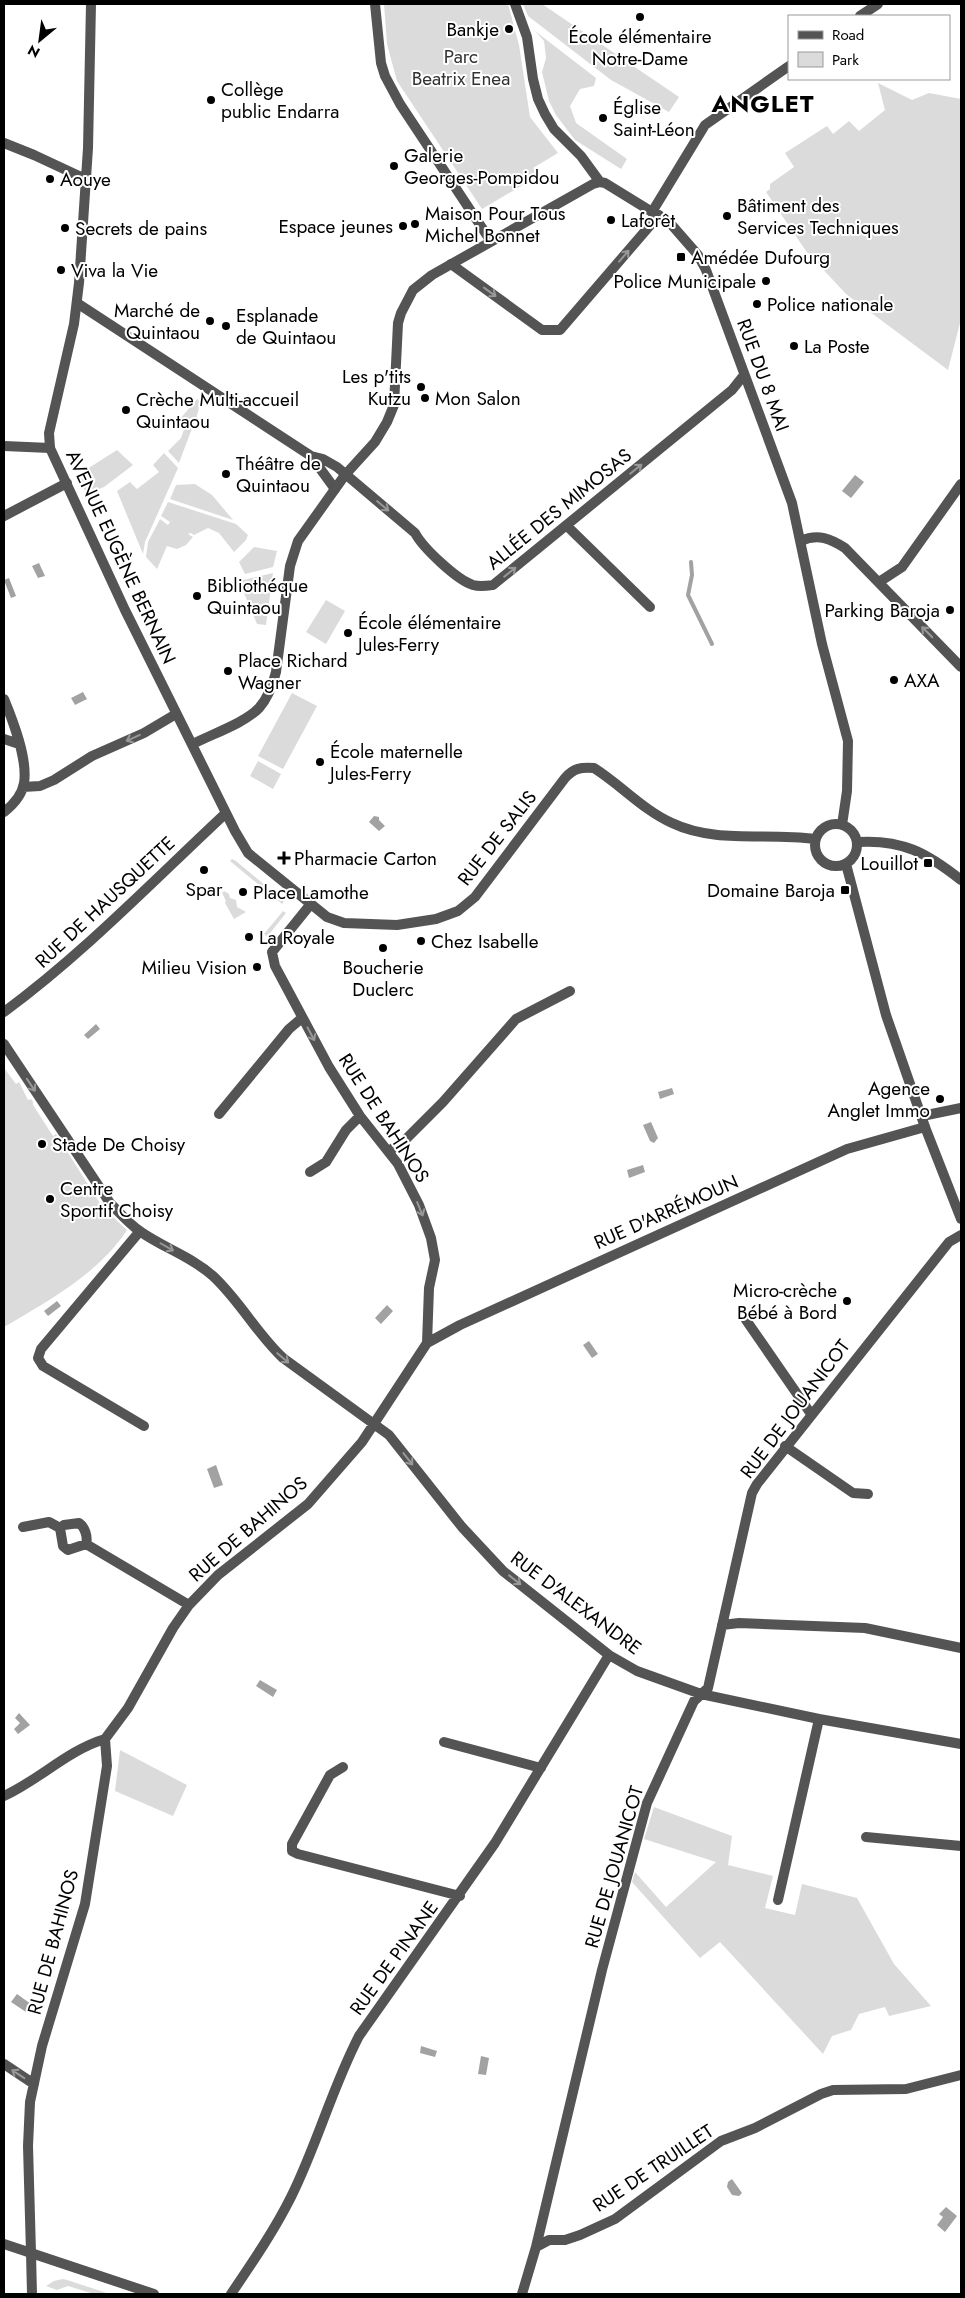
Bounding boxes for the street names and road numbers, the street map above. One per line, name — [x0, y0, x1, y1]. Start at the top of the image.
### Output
street label: RUE DU 8 MAI — [730, 315, 796, 435]
street label: ALLÉE DES MIMOSAS — [481, 442, 637, 576]
street label: AVENUE EUGÈNE BERNAIN — [60, 446, 182, 668]
street label: RUE DE SALIS — [451, 785, 543, 891]
street label: RUE DE HAUSQUETTE — [29, 830, 181, 974]
street label: RUE DE BAHINOS — [332, 1048, 436, 1188]
street label: RUE D'ARRÉMOUN — [589, 1168, 743, 1256]
street label: RUE DE JOUANICOT — [734, 1334, 856, 1484]
street label: RUE DE BAHINOS — [183, 1470, 313, 1588]
street label: RUE D'ALEXANDRE — [505, 1545, 647, 1661]
street label: RUE DE JOUANICOT — [578, 1783, 650, 1951]
street label: RUE DE BAHINOS — [21, 1867, 85, 2017]
street label: RUE DE PINANE — [343, 1895, 445, 2021]
street label: RUE DE TRUILLET — [587, 2118, 719, 2218]

